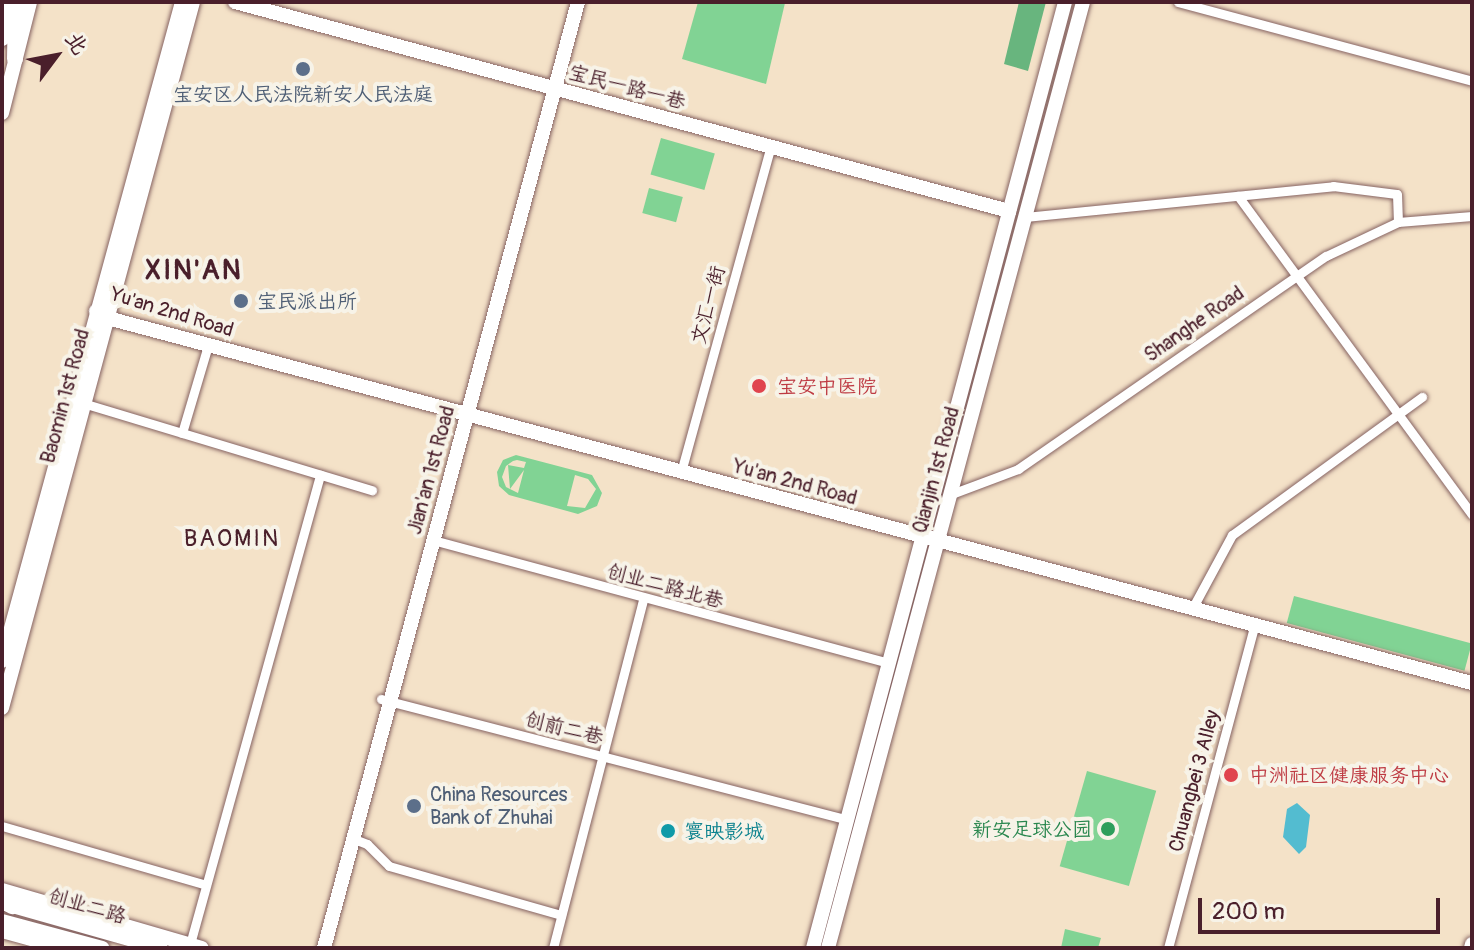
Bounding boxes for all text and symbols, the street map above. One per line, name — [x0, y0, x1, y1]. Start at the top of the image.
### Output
north arrow — [16, 16, 96, 96]
text: 北 — [59, 27, 94, 60]
marker: 宝安区人民法院新安人民法庭 — [294, 60, 312, 78]
street label: 宝民一路一巷 — [566, 60, 688, 114]
place label: 宝安区人民法院新安人民法庭 — [173, 82, 433, 106]
district label: XIN'AN — [145, 254, 243, 288]
street label: 文汇一街 — [686, 263, 730, 347]
street label: Shanghe Road — [1139, 281, 1249, 367]
street label: Yu'an 2nd Road — [108, 282, 236, 342]
place label: 宝民派出所 — [257, 289, 357, 313]
marker: 宝民派出所 — [232, 292, 250, 310]
street label: Baomin 1st Road — [36, 326, 94, 466]
place label: 宝安中医院 — [777, 374, 877, 398]
marker: 宝安中医院 — [748, 375, 770, 397]
street label: Jian'an 1st Road — [402, 403, 460, 537]
street label: Qianjin 1st Road — [908, 404, 964, 536]
street label: Yu'an 2nd Road — [730, 454, 860, 510]
district label: BAOMIN — [184, 525, 280, 553]
street label: 创业二路北巷 — [604, 559, 726, 613]
street label: 创前二巷 — [522, 707, 606, 749]
street label: Chuangbei 3 Alley — [1164, 707, 1224, 855]
place label: 中洲社区健康服务中心 — [1249, 763, 1449, 787]
marker: 中洲社区健康服务中心 — [1220, 764, 1242, 786]
place label: China Resources Bank of Zhuhai — [430, 782, 568, 829]
marker: China Resources Bank of Zhuhai — [405, 797, 423, 815]
place label: 新安足球公园 — [972, 817, 1092, 841]
place label: 寰映影城 — [684, 819, 764, 843]
marker: 新安足球公园 — [1099, 820, 1117, 838]
marker: 寰映影城 — [659, 822, 677, 840]
scale bar — [1202, 882, 1444, 932]
street label: 创业二路 — [45, 883, 129, 929]
text: 200 m — [1212, 897, 1285, 926]

